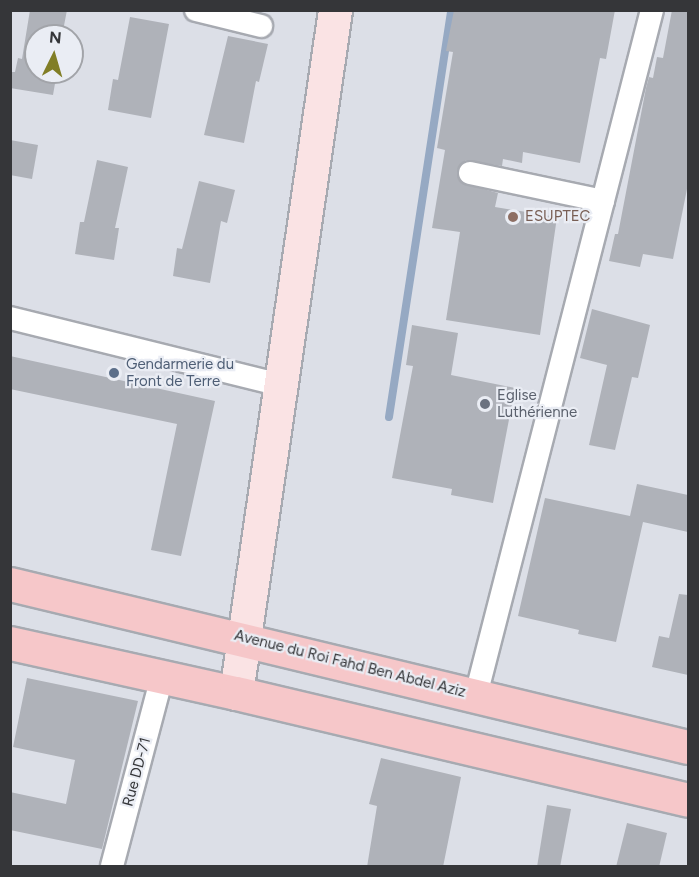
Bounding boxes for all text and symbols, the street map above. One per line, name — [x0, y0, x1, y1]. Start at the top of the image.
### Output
north arrow — [24, 24, 84, 84]
text: N — [48, 28, 62, 48]
place label: ESUPTEC — [525, 208, 590, 226]
marker: ESUPTEC — [506, 210, 520, 224]
place label: Gendarmerie du Front de Terre — [126, 355, 234, 390]
marker: Gendarmerie du Front de Terre — [107, 366, 121, 380]
place label: Eglise Luthérienne — [497, 386, 577, 421]
marker: Eglise Luthérienne — [478, 397, 492, 411]
street label: Avenue du Roi Fahd Ben Abdel Aziz — [232, 626, 468, 702]
street label: Rue DD-71 — [119, 735, 155, 809]

